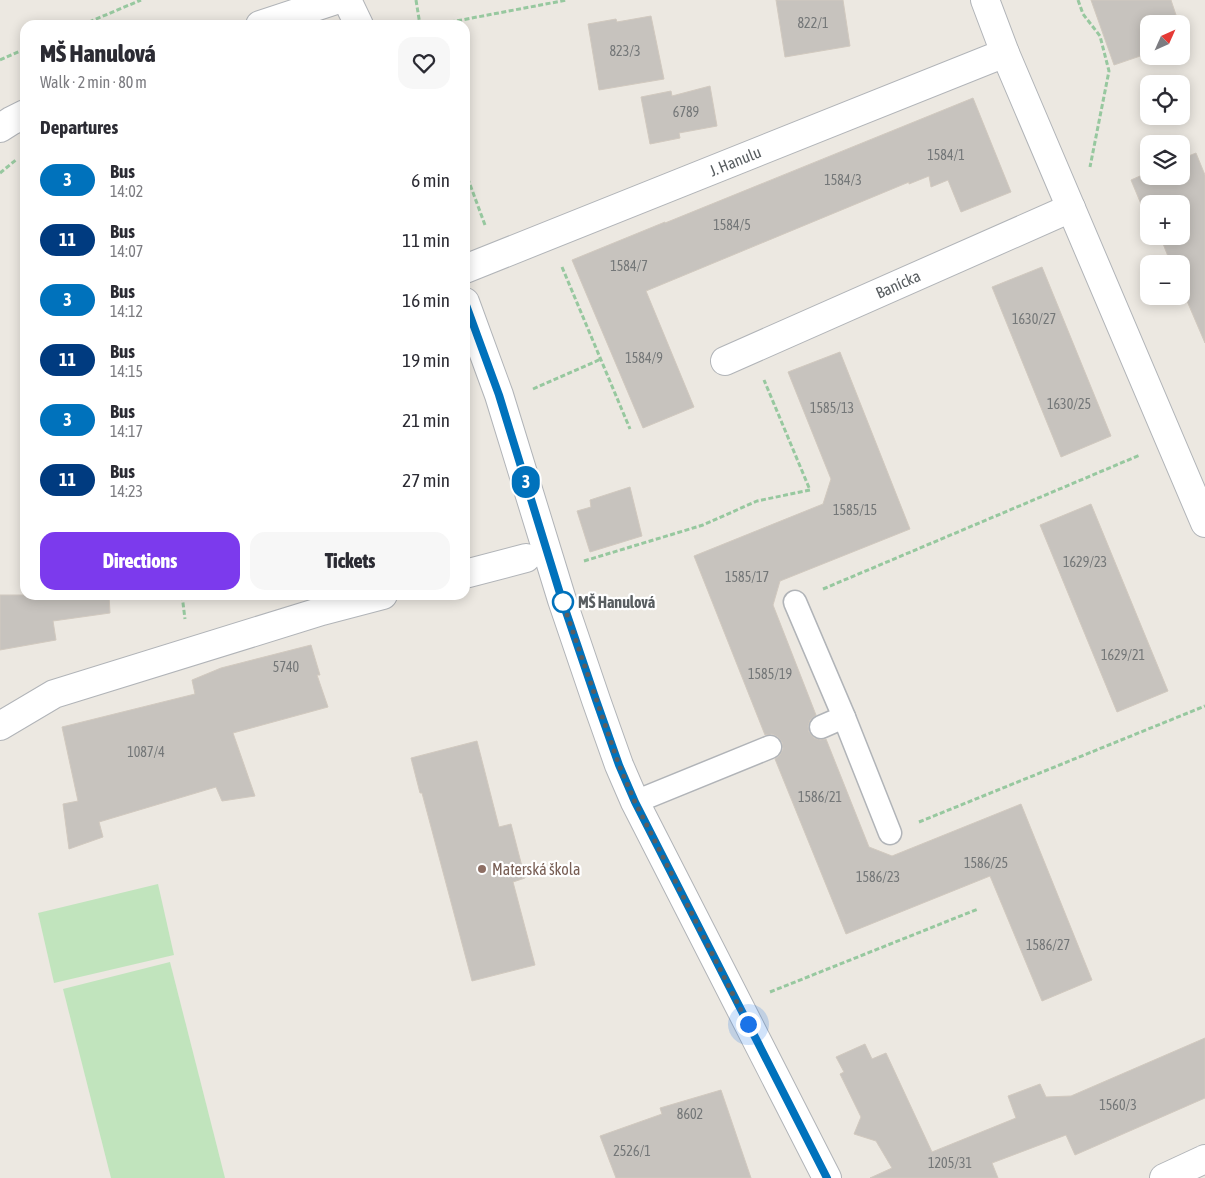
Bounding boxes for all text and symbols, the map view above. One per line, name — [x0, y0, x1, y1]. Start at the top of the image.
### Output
house number: 822/1 — [797, 15, 829, 31]
north arrow — [1140, 15, 1190, 65]
map controls — [1140, 15, 1190, 305]
button: heart — [398, 37, 450, 89]
text: MŠ Hanulová — [40, 40, 156, 67]
house number: 823/3 — [609, 43, 641, 59]
text: Walk · 2 min · 80 m — [40, 73, 147, 91]
button: locate — [1140, 75, 1190, 125]
house number: 6789 — [673, 104, 699, 120]
text: Departures — [40, 116, 118, 138]
button: layers — [1140, 135, 1190, 185]
street label: J. Hanulu — [707, 143, 763, 179]
house number: 1584/1 — [927, 147, 965, 163]
text: Bus — [110, 160, 135, 182]
text: 3 — [63, 169, 72, 190]
text: 6 min — [411, 169, 450, 191]
house number: 1584/3 — [824, 172, 862, 188]
text: 14:02 — [110, 182, 143, 200]
button: + — [1140, 195, 1190, 245]
house number: 1584/5 — [713, 217, 751, 233]
text: Bus — [110, 220, 135, 242]
text: 11 — [59, 229, 76, 250]
text: 11 min — [402, 229, 450, 251]
text: 14:07 — [110, 242, 143, 260]
button: − — [1140, 255, 1190, 305]
house number: 1584/7 — [610, 258, 648, 274]
street label: Banícka — [873, 266, 923, 302]
text: Bus — [110, 280, 135, 302]
text: 3 — [63, 289, 72, 310]
text: 16 min — [402, 289, 450, 311]
text: 14:12 — [110, 302, 143, 320]
house number: 1630/27 — [1012, 311, 1056, 327]
text: Bus — [110, 340, 135, 362]
text: 11 — [59, 349, 76, 370]
text: 19 min — [402, 349, 450, 371]
house number: 1584/9 — [625, 350, 663, 366]
text: 14:15 — [110, 362, 143, 380]
house number: 1630/25 — [1047, 396, 1091, 412]
text: Bus — [110, 400, 135, 422]
house number: 1585/13 — [810, 400, 854, 416]
text: 3 — [63, 409, 72, 430]
text: 21 min — [402, 409, 450, 431]
text: 14:17 — [110, 422, 143, 440]
text: Bus — [110, 460, 135, 482]
line badge: 3 — [510, 466, 542, 498]
text: 11 — [59, 469, 76, 490]
text: 27 min — [402, 469, 450, 491]
text: 3 — [522, 471, 530, 492]
text: 14:23 — [110, 482, 143, 500]
house number: 1585/15 — [833, 502, 877, 518]
button: Directions — [40, 532, 240, 590]
button: Tickets — [250, 532, 450, 590]
house number: 1629/23 — [1063, 554, 1107, 570]
house number: 1585/17 — [725, 569, 769, 585]
marker: MŠ Hanulová — [552, 591, 574, 613]
place label: MŠ Hanulová — [578, 593, 655, 611]
house number: 1629/21 — [1101, 647, 1145, 663]
house number: 5740 — [273, 659, 300, 675]
house number: 1585/19 — [748, 666, 792, 682]
house number: 1087/4 — [127, 744, 165, 760]
house number: 1586/21 — [798, 789, 842, 805]
house number: 1586/25 — [964, 855, 1008, 871]
place label: Materská škola — [492, 860, 580, 878]
marker: Materská škola — [476, 863, 488, 875]
house number: 1586/23 — [856, 869, 900, 885]
house number: 1586/27 — [1026, 937, 1070, 953]
your location — [736, 1012, 761, 1037]
house number: 1560/3 — [1099, 1097, 1137, 1113]
house number: 8602 — [677, 1106, 703, 1122]
house number: 2526/1 — [613, 1143, 651, 1159]
house number: 1205/31 — [928, 1155, 972, 1171]

